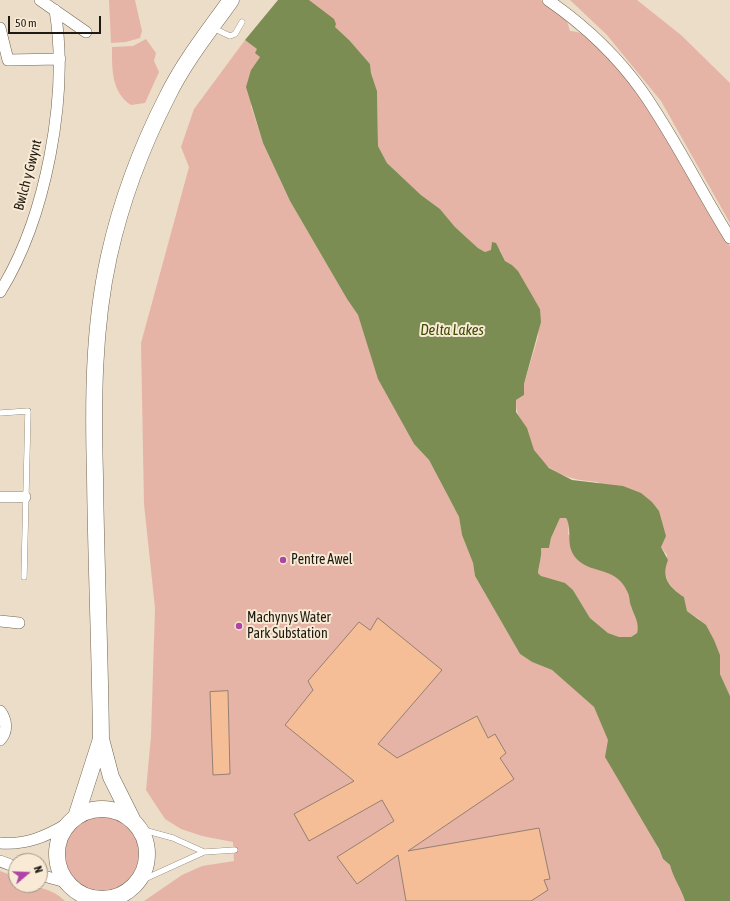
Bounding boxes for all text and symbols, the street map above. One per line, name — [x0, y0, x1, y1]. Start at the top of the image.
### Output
scale bar — [10, 8, 103, 34]
text: 50 m — [15, 16, 37, 30]
street label: Bwlch y Gwynt — [11, 138, 45, 212]
water label: Delta Lakes — [420, 321, 484, 339]
place label: Pentre Awel — [291, 552, 352, 568]
marker: Pentre Awel — [278, 555, 288, 565]
place label: Machynys Water Park Substation — [247, 610, 331, 642]
marker: Machynys Water Park Substation — [234, 621, 244, 631]
north arrow — [8, 853, 48, 893]
text: N — [32, 864, 45, 874]

